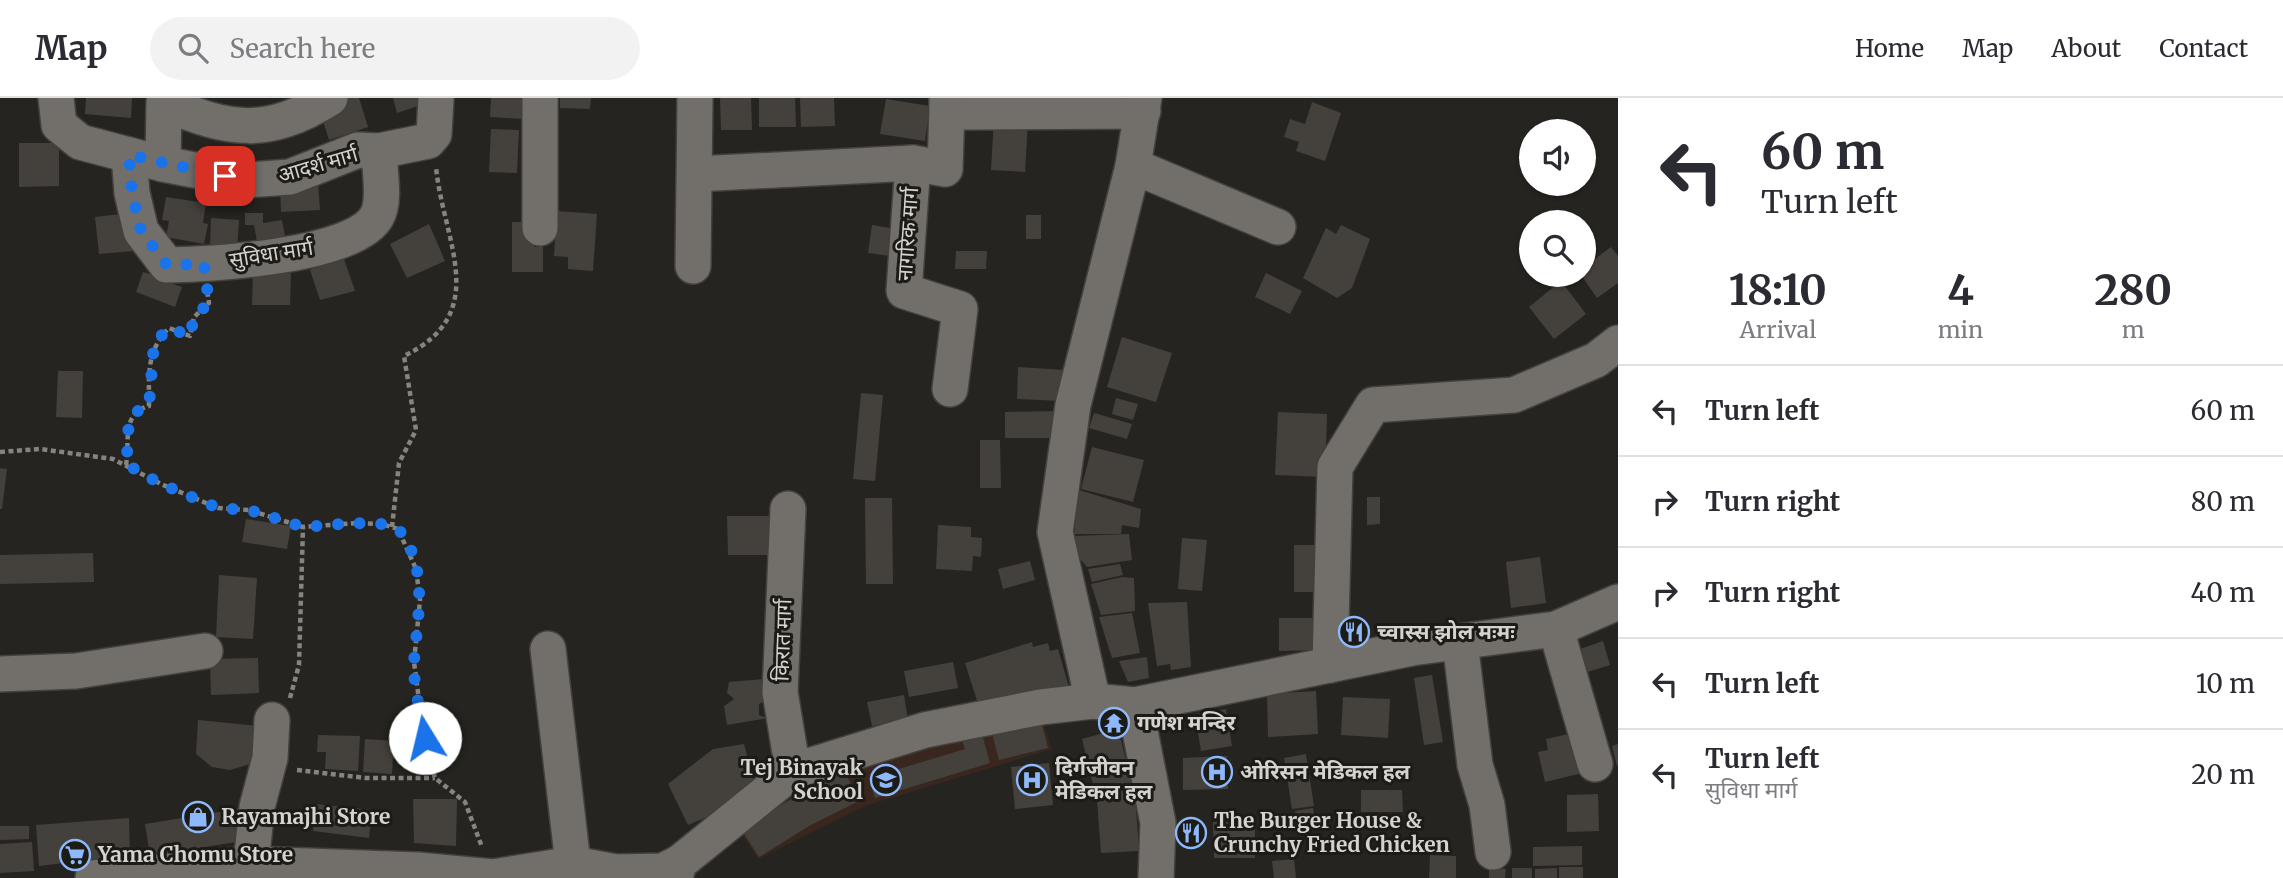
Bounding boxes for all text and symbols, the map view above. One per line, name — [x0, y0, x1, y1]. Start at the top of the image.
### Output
search box — [150, 17, 640, 80]
text: Map — [35, 28, 108, 69]
icon: search — [174, 29, 212, 67]
text: Search here — [230, 32, 375, 65]
text: Home — [1855, 33, 1924, 64]
text: Map — [1962, 33, 2013, 64]
text: About — [2051, 33, 2121, 64]
text: Contact — [2159, 33, 2248, 64]
map controls — [1519, 119, 1596, 287]
button: sound — [1519, 119, 1596, 196]
text: 60 m — [1761, 121, 1884, 182]
icon: left — [1646, 126, 1737, 217]
street label: आदर्श मार्ग — [275, 140, 362, 189]
pin — [195, 146, 255, 206]
icon: arrive — [206, 157, 244, 195]
text: Turn left — [1761, 182, 1898, 222]
street label: नागरिक मार्ग — [891, 185, 924, 282]
button: search — [1519, 210, 1596, 287]
street label: सुविधा मार्ग — [227, 233, 316, 273]
text: 18:10 — [1729, 264, 1827, 316]
text: 4 — [1947, 264, 1974, 316]
text: 280 — [2094, 264, 2172, 316]
text: Arrival — [1739, 315, 1816, 344]
text: min — [1938, 315, 1983, 344]
text: m — [2122, 315, 2145, 344]
icon: left — [1646, 392, 1684, 430]
text: Turn left — [1705, 394, 1819, 427]
text: 60 m — [2191, 394, 2255, 427]
icon: right — [1646, 483, 1684, 521]
text: Turn right — [1705, 485, 1840, 518]
text: 80 m — [2191, 485, 2255, 518]
icon: right — [1646, 574, 1684, 612]
text: Turn right — [1705, 576, 1840, 609]
text: 40 m — [2191, 576, 2255, 609]
street label: किरात मार्ग — [768, 597, 797, 682]
restaurant icon: च्वास्स झोल मःमः — [1337, 615, 1371, 649]
place label: च्वास्स झोल मःमः — [1377, 618, 1515, 645]
icon: left — [1646, 665, 1684, 703]
text: Turn left — [1705, 667, 1819, 700]
text: 10 m — [2196, 667, 2255, 700]
position arrow — [388, 701, 462, 775]
temple icon: गणेश मन्दिर — [1097, 706, 1131, 740]
place label: गणेश मन्दिर — [1137, 709, 1236, 736]
text: Turn left — [1705, 742, 1819, 775]
place label: Tej Binayak School — [741, 754, 863, 805]
place label: दिर्गजीवन मेडिकल हल — [1055, 754, 1153, 805]
hospital icon: ओरिसन मेडिकल हल — [1200, 755, 1234, 789]
icon: left — [1646, 756, 1684, 794]
place label: ओरिसन मेडिकल हल — [1240, 758, 1411, 785]
text: 20 m — [2191, 758, 2255, 791]
school or university icon: Tej Binayak School — [869, 763, 903, 797]
hospital icon: दिर्गजीवन मेडिकल हल — [1015, 763, 1049, 797]
text: सुविधा मार्ग — [1705, 775, 1798, 804]
shop icon: Rayamajhi Store — [181, 800, 215, 834]
place label: Rayamajhi Store — [221, 803, 390, 830]
place label: The Burger House & Crunchy Fried Chicken — [1214, 807, 1450, 858]
restaurant icon: The Burger House & Crunchy Fried Chicken — [1174, 816, 1208, 850]
supermarket icon: Yama Chomu Store — [58, 838, 92, 872]
place label: Yama Chomu Store — [97, 841, 293, 868]

